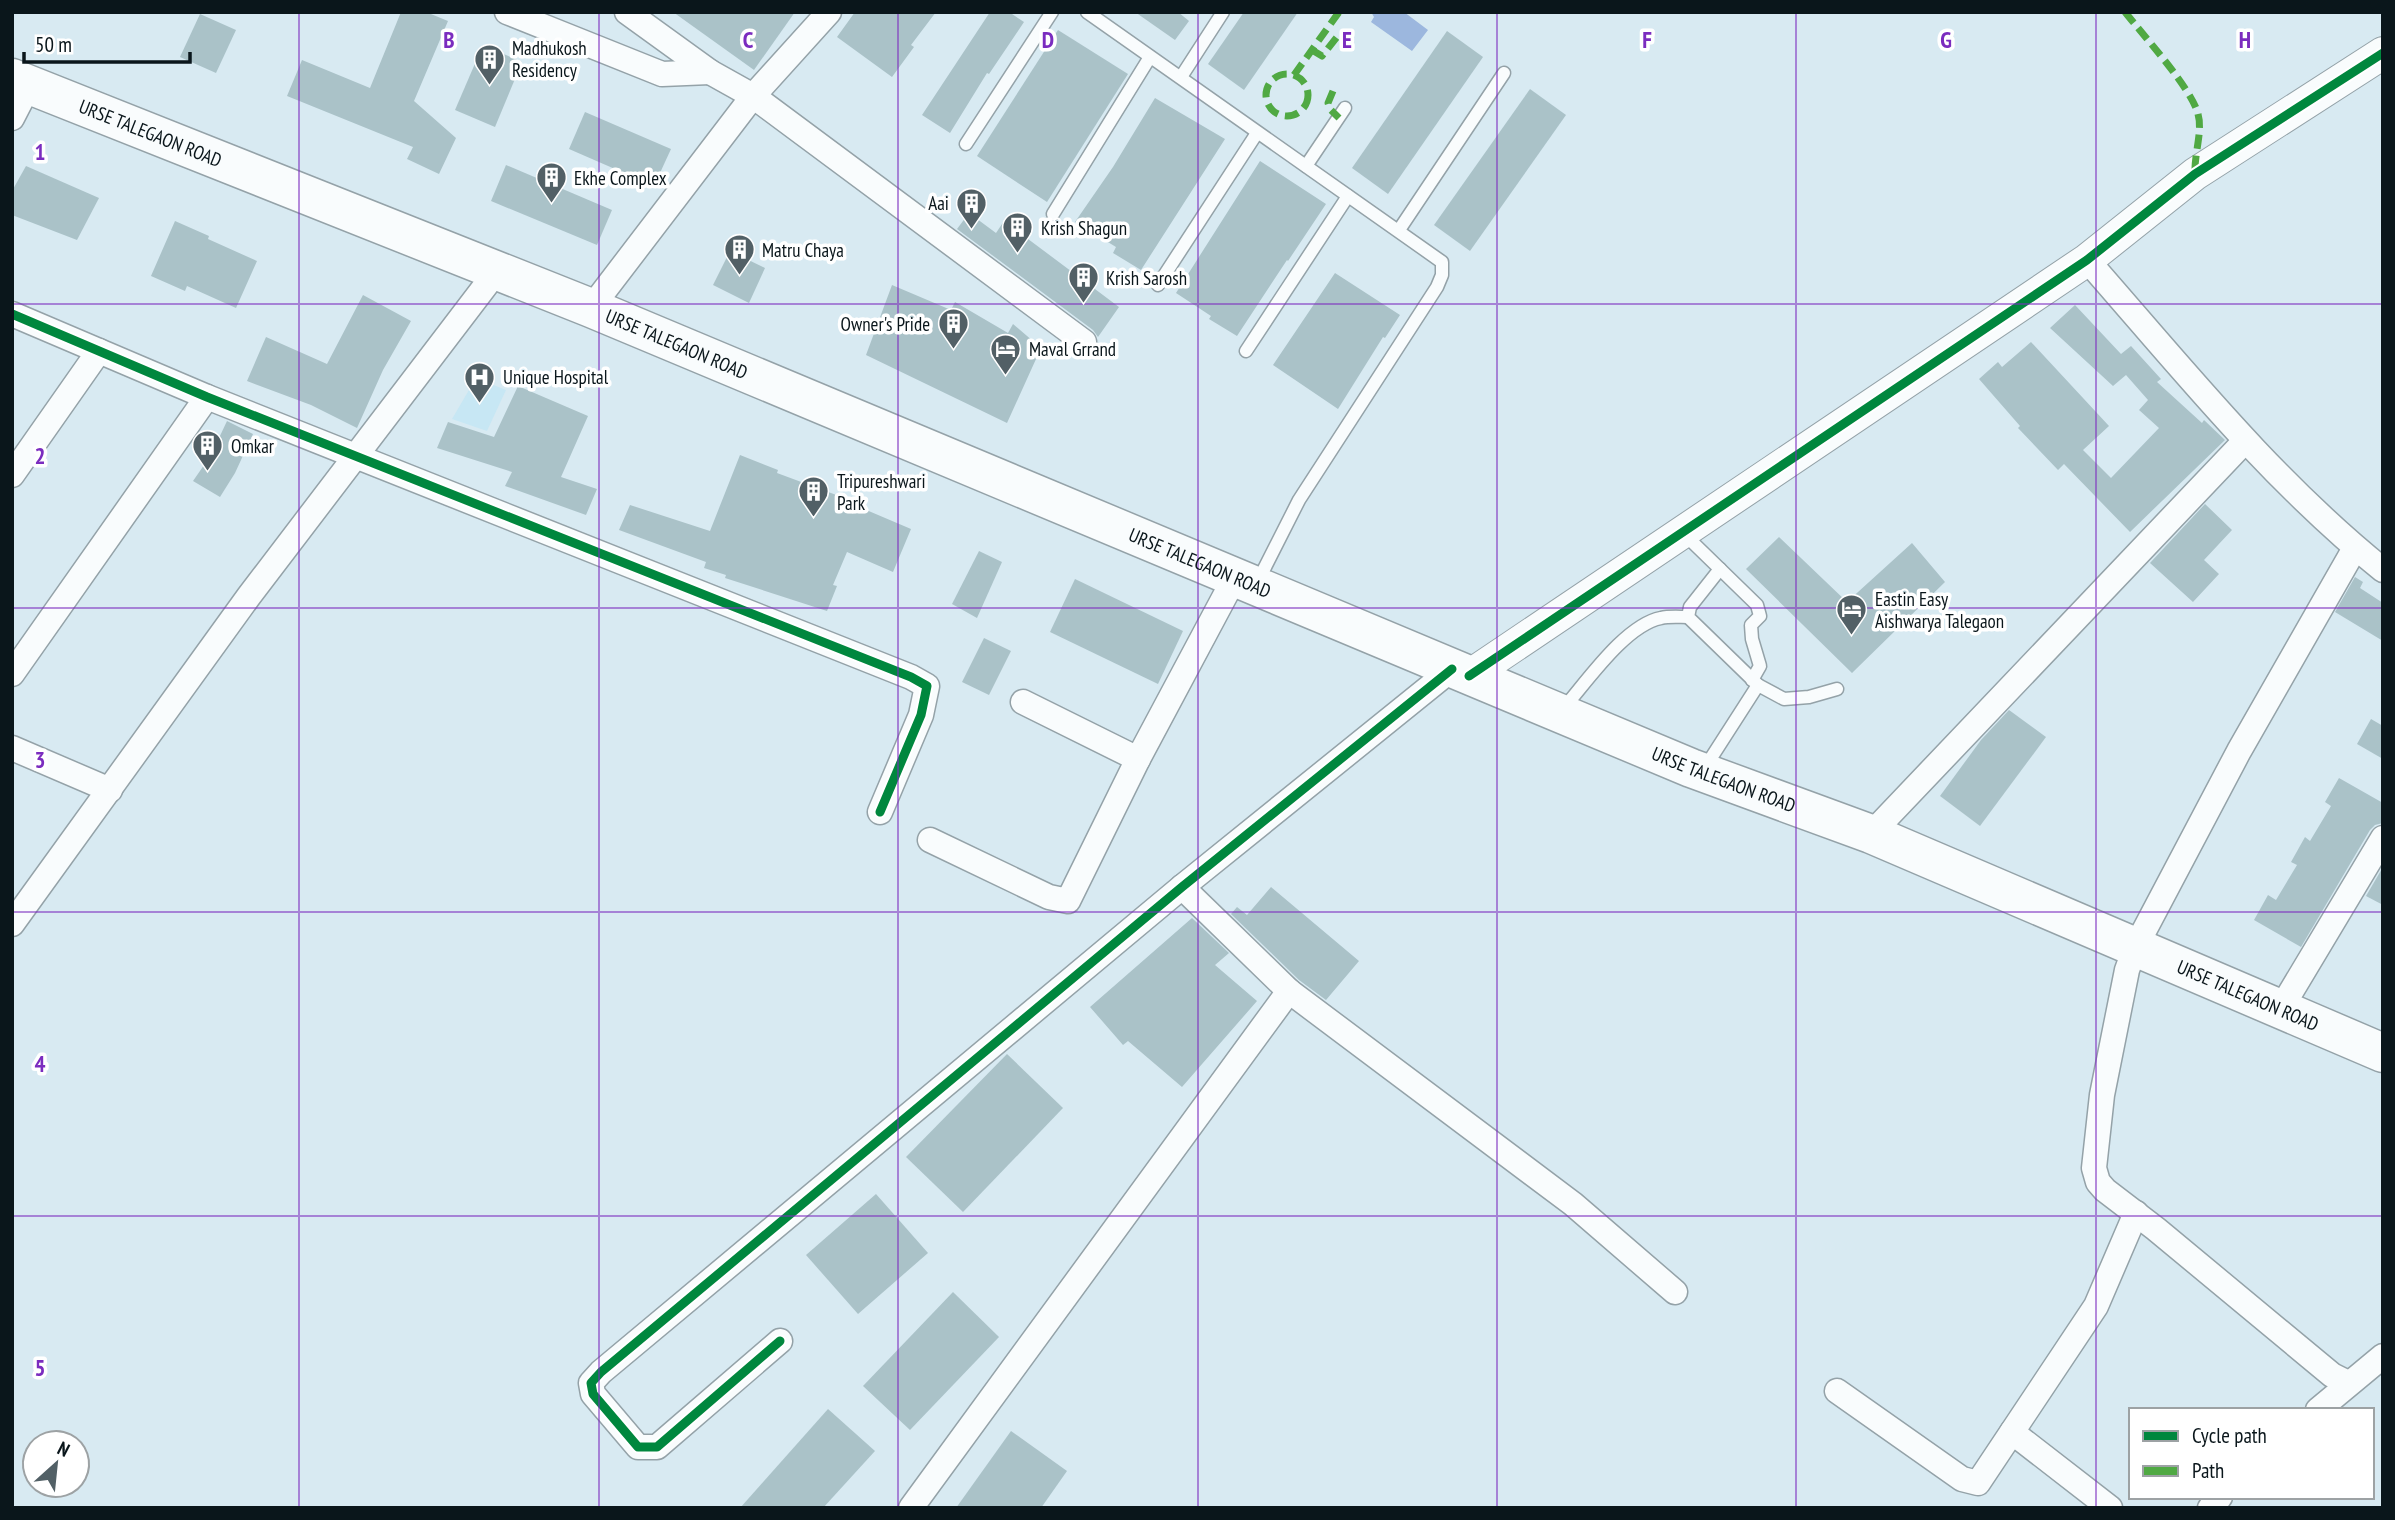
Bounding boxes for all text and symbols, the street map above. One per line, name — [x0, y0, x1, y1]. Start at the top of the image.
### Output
scale bar — [24, 21, 191, 65]
text: B — [443, 25, 455, 54]
text: C — [743, 25, 754, 54]
text: D — [1042, 25, 1054, 54]
text: E — [1342, 25, 1352, 54]
text: F — [1642, 25, 1652, 54]
text: G — [1940, 25, 1952, 54]
text: H — [2239, 25, 2251, 54]
text: 50 m — [35, 31, 72, 58]
place label: Madhukosh Residency — [512, 36, 587, 82]
building icon: Madhukosh Residency — [472, 42, 506, 86]
street label: URSE TALEGAON ROAD — [76, 94, 225, 172]
text: 1 — [35, 137, 46, 166]
building icon: Ekhe Complex — [534, 161, 568, 205]
place label: Ekhe Complex — [574, 166, 667, 190]
building icon: Aai — [955, 186, 989, 230]
place label: Aai — [928, 191, 949, 215]
building icon: Krish Shagun — [1001, 211, 1035, 255]
place label: Krish Shagun — [1041, 216, 1127, 240]
building icon: Matru Chaya — [722, 233, 756, 277]
place label: Matru Chaya — [762, 238, 844, 262]
building icon: Krish Sarosh — [1066, 261, 1100, 305]
place label: Krish Sarosh — [1106, 266, 1187, 290]
street label: URSE TALEGAON ROAD — [602, 304, 751, 384]
building icon: Owner's Pride — [936, 307, 970, 351]
place label: Owner's Pride — [841, 312, 930, 336]
hotel icon: Maval Grrand — [989, 332, 1023, 376]
place label: Maval Grrand — [1029, 337, 1116, 361]
hospital icon: Unique Hospital — [463, 360, 497, 404]
place label: Unique Hospital — [503, 365, 609, 389]
building icon: Omkar — [191, 429, 225, 473]
place label: Omkar — [231, 434, 275, 458]
text: 2 — [35, 441, 46, 470]
place label: Tripureshwari Park — [837, 469, 926, 515]
building icon: Tripureshwari Park — [797, 475, 831, 519]
street label: URSE TALEGAON ROAD — [1125, 522, 1274, 603]
place label: Eastin Easy Aishwarya Talegaon — [1875, 587, 2004, 633]
hotel icon: Eastin Easy Aishwarya Talegaon — [1835, 593, 1869, 637]
street label: URSE TALEGAON ROAD — [1648, 741, 1799, 817]
text: 3 — [35, 745, 46, 774]
street label: URSE TALEGAON ROAD — [2173, 954, 2322, 1036]
text: 4 — [35, 1049, 46, 1078]
text: 5 — [35, 1353, 46, 1382]
legend — [2129, 1408, 2374, 1499]
text: Cycle path — [2192, 1422, 2267, 1449]
north arrow — [21, 1429, 91, 1499]
text: N — [54, 1436, 74, 1462]
text: Path — [2192, 1457, 2224, 1484]

